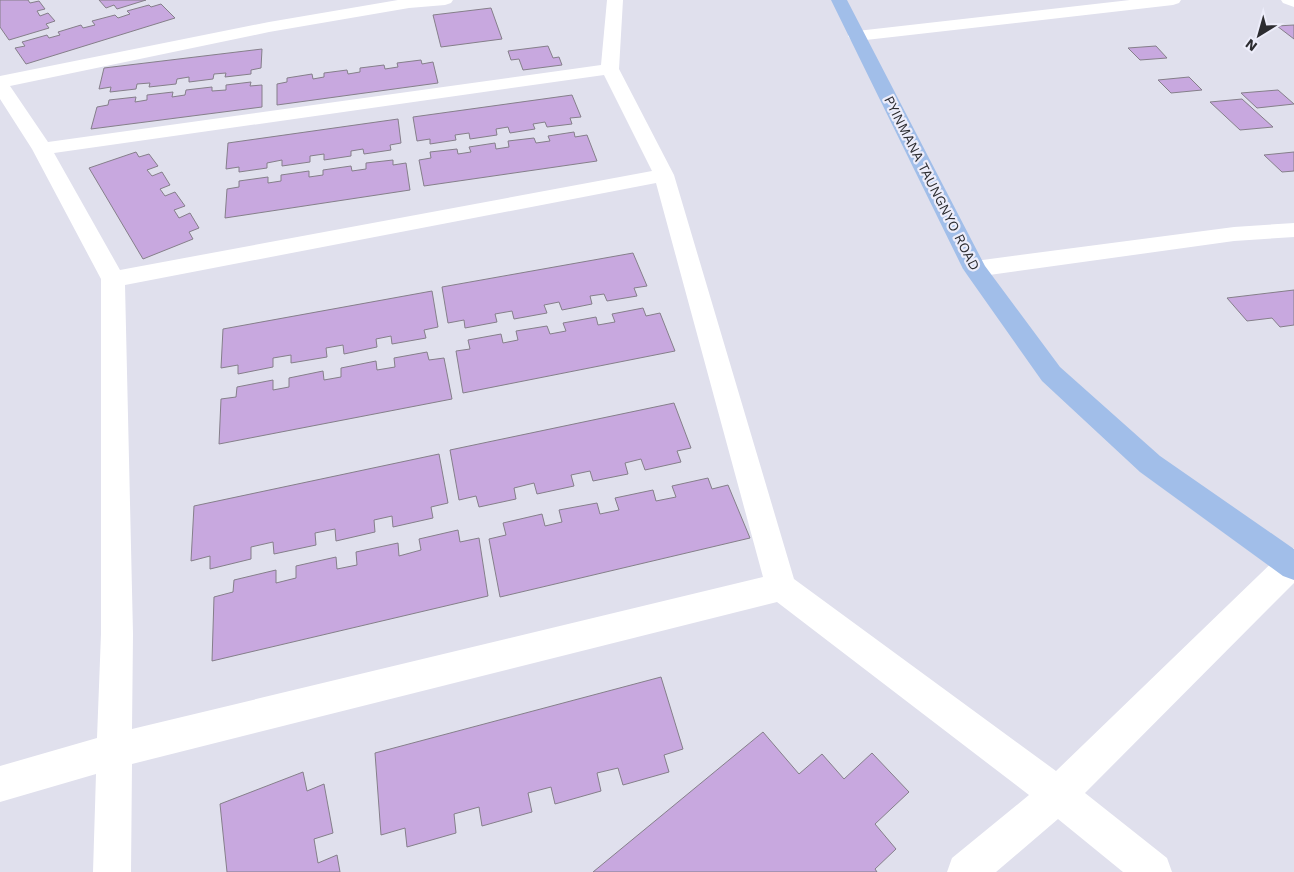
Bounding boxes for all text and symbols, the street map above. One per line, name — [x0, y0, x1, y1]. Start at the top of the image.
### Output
north arrow — [1234, 10, 1284, 60]
text: N — [1242, 36, 1260, 55]
street label: PYINMANA TAUNGNYO ROAD — [881, 93, 983, 273]

